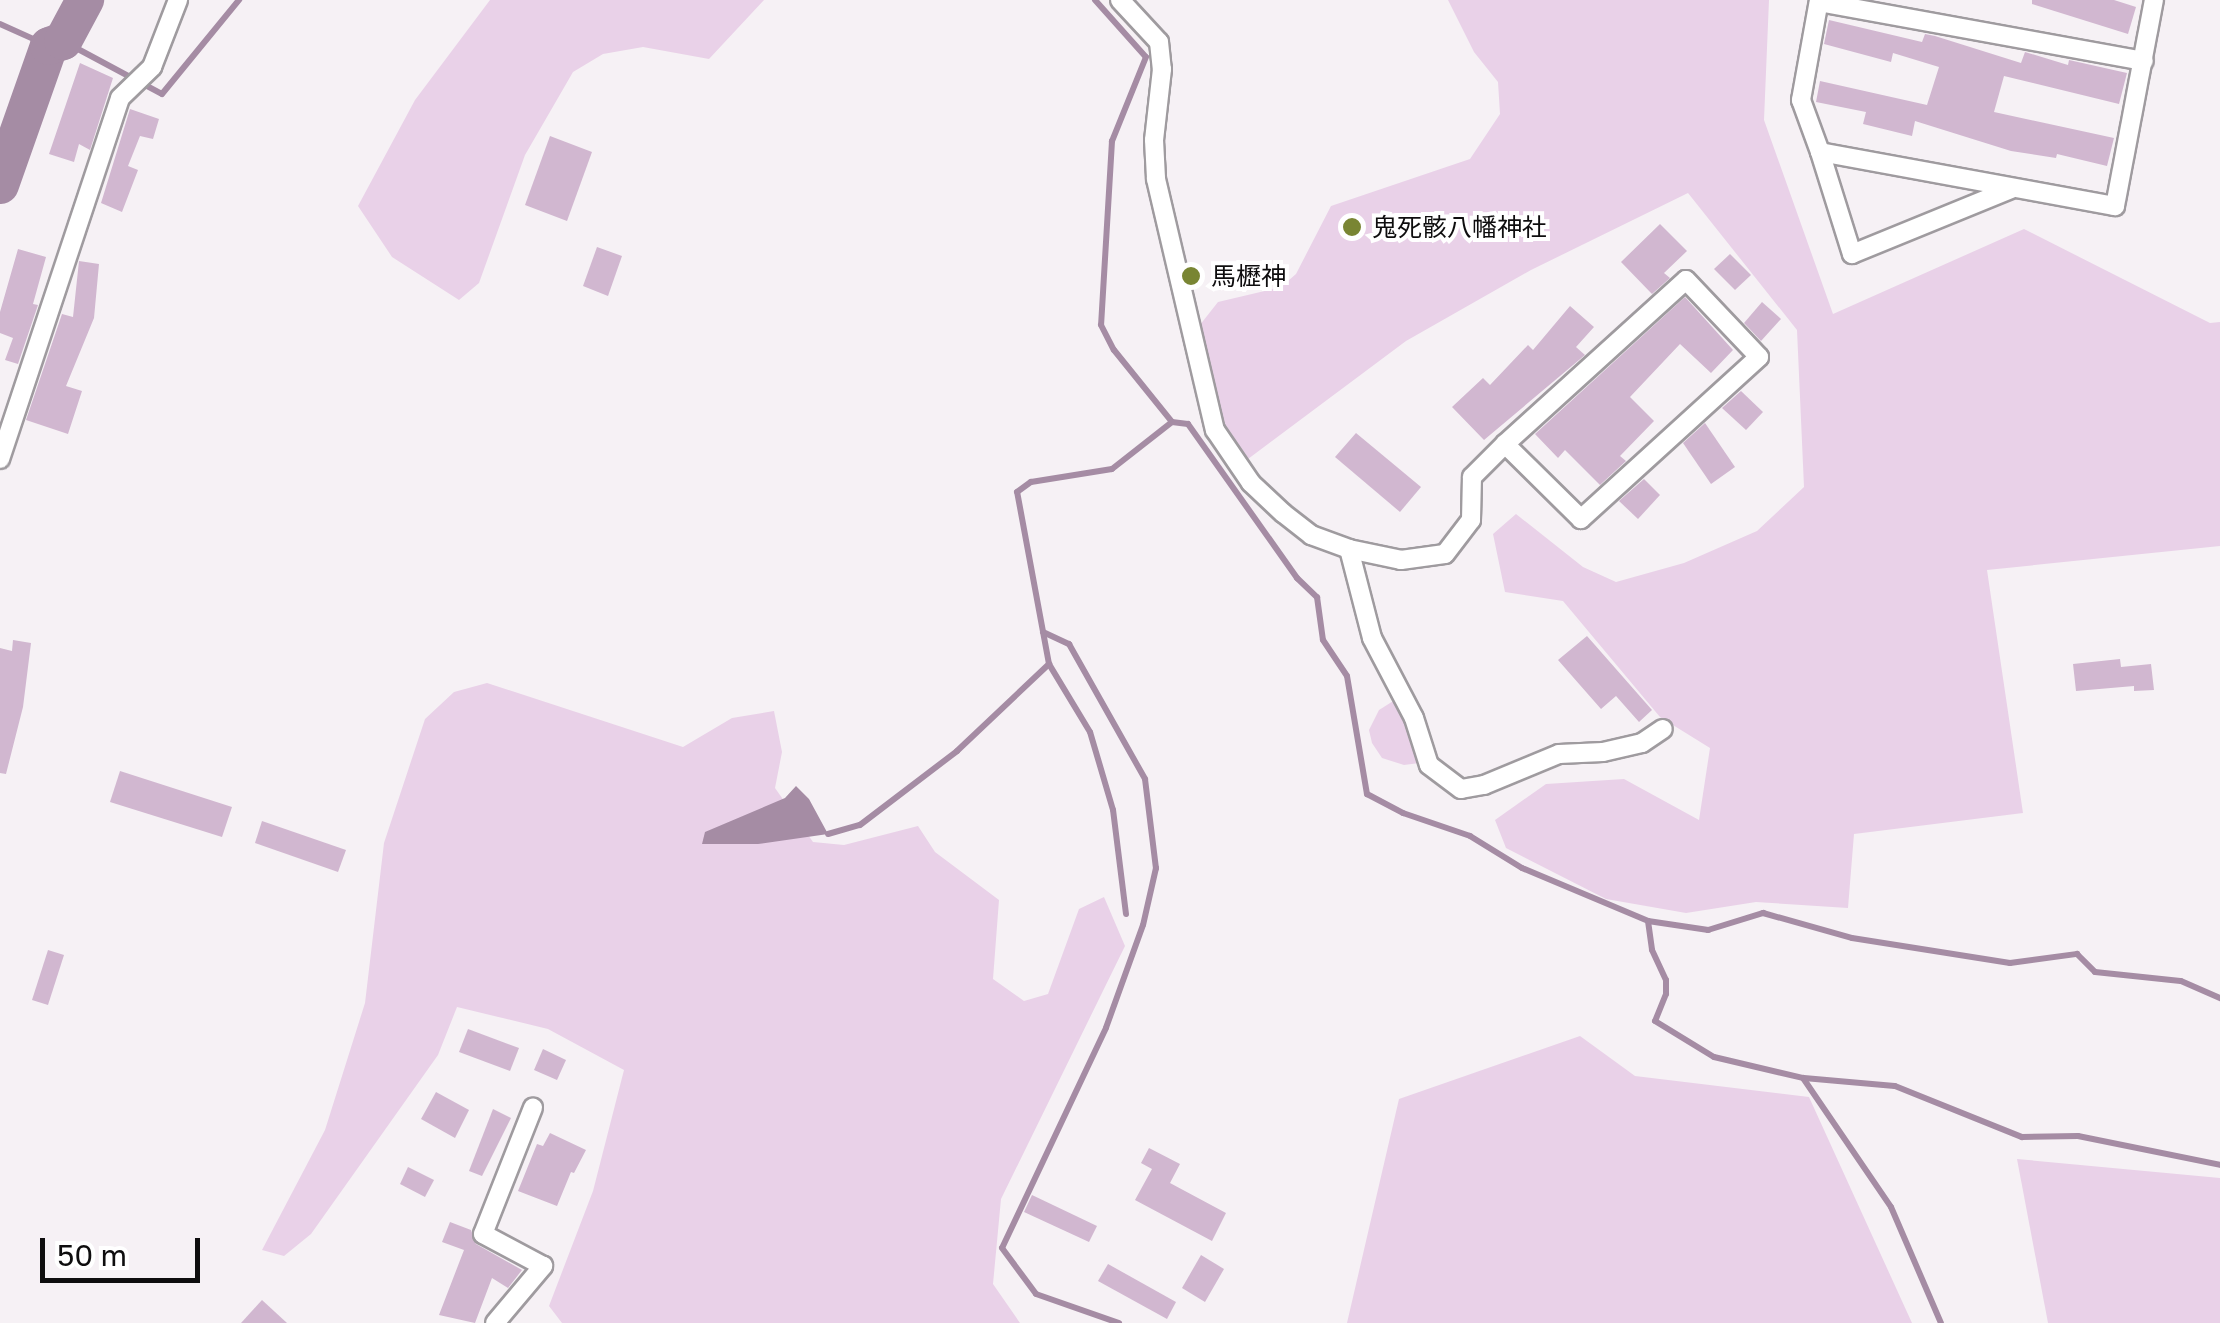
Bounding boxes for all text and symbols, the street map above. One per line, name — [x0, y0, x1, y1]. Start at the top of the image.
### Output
place label: 鬼死骸八幡神社 — [1372, 212, 1547, 242]
marker: 鬼死骸八幡神社 — [1341, 216, 1363, 238]
place label: 馬櫪神 — [1211, 261, 1286, 291]
marker: 馬櫪神 — [1180, 265, 1202, 287]
scale bar — [45, 1218, 205, 1280]
text: 50 m — [57, 1237, 127, 1273]

